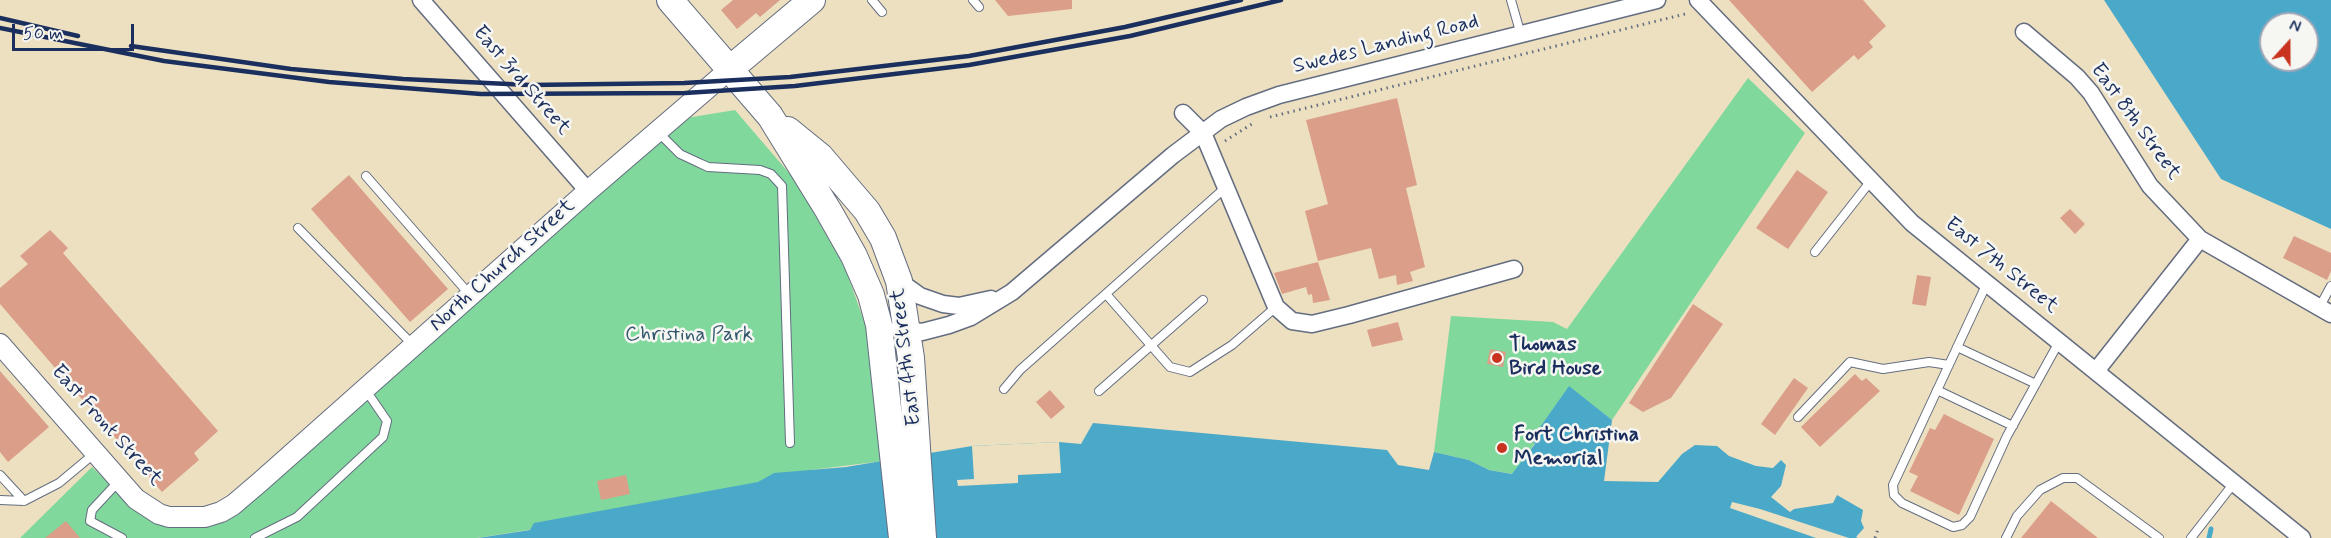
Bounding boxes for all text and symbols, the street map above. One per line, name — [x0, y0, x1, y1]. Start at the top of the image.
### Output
street label: Swedes Landing Road — [1291, 10, 1481, 80]
scale bar — [15, 12, 136, 50]
north arrow — [2259, 12, 2319, 72]
text: N — [2286, 15, 2304, 38]
street label: East 3rd Street — [467, 21, 575, 141]
text: 50 m — [23, 22, 63, 46]
street label: East 8th Street — [2084, 59, 2186, 185]
street label: North Church Street — [425, 194, 581, 338]
street label: East 7th Street — [1939, 212, 2063, 320]
street label: East 4th Street — [886, 287, 928, 427]
park label: Christina Park — [625, 323, 753, 349]
place label: Thomas Bird House — [1509, 333, 1602, 383]
marker: Thomas Bird House — [1490, 351, 1504, 365]
street label: East Front Street — [45, 360, 167, 492]
place label: Fort Christina Memorial — [1514, 423, 1639, 473]
marker: Fort Christina Memorial — [1495, 441, 1509, 455]

